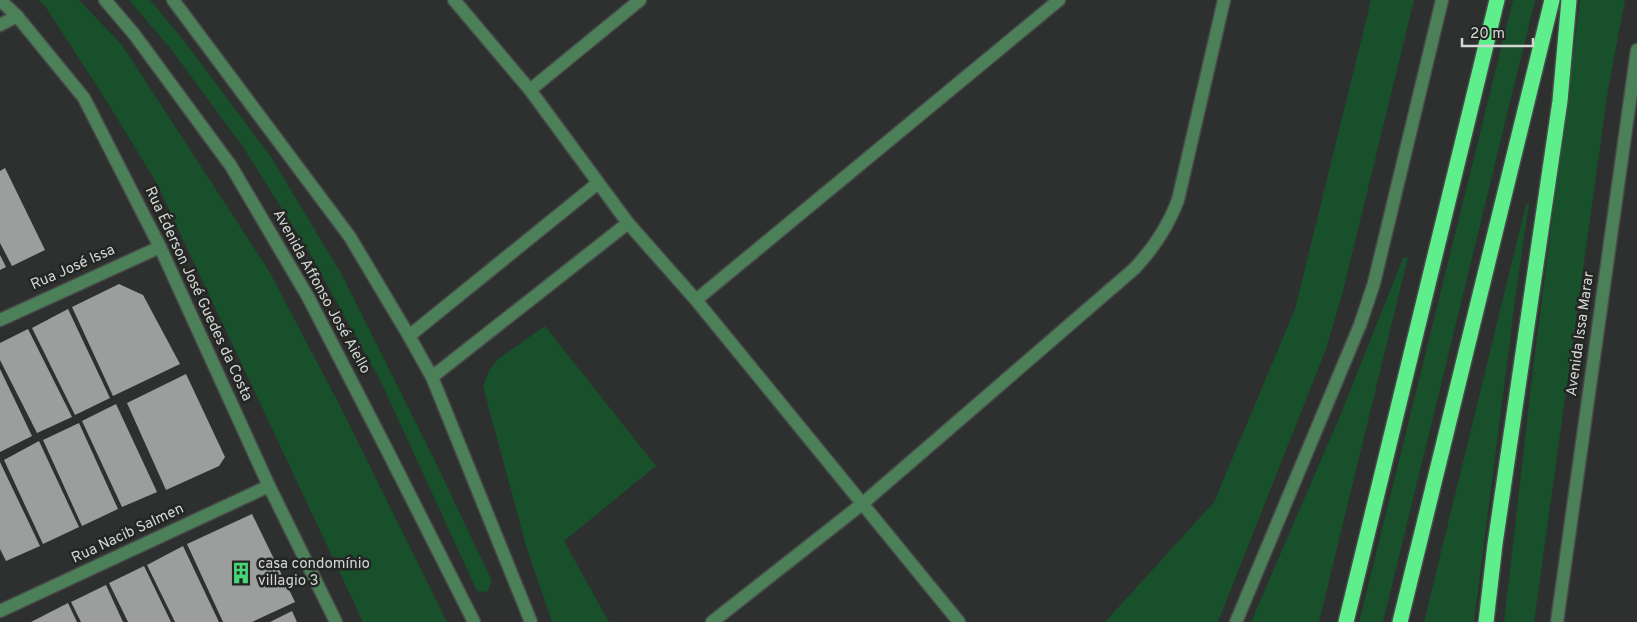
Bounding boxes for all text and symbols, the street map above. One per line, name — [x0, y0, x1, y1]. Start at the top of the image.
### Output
scale bar — [1462, 15, 1533, 47]
text: 20 m — [1470, 25, 1505, 44]
street label: Rua Éderson José Guedes da Costa — [140, 183, 257, 404]
street label: Avenida Affonso José Aiello — [268, 206, 374, 378]
street label: Rua José Issa — [28, 241, 118, 295]
street label: Avenida Issa Marar — [1563, 270, 1599, 398]
street label: Rua Nacib Salmen — [69, 500, 187, 568]
place label: casa condomínio villagio 3 — [258, 555, 370, 591]
building icon: casa condomínio villagio 3 — [228, 560, 254, 586]

